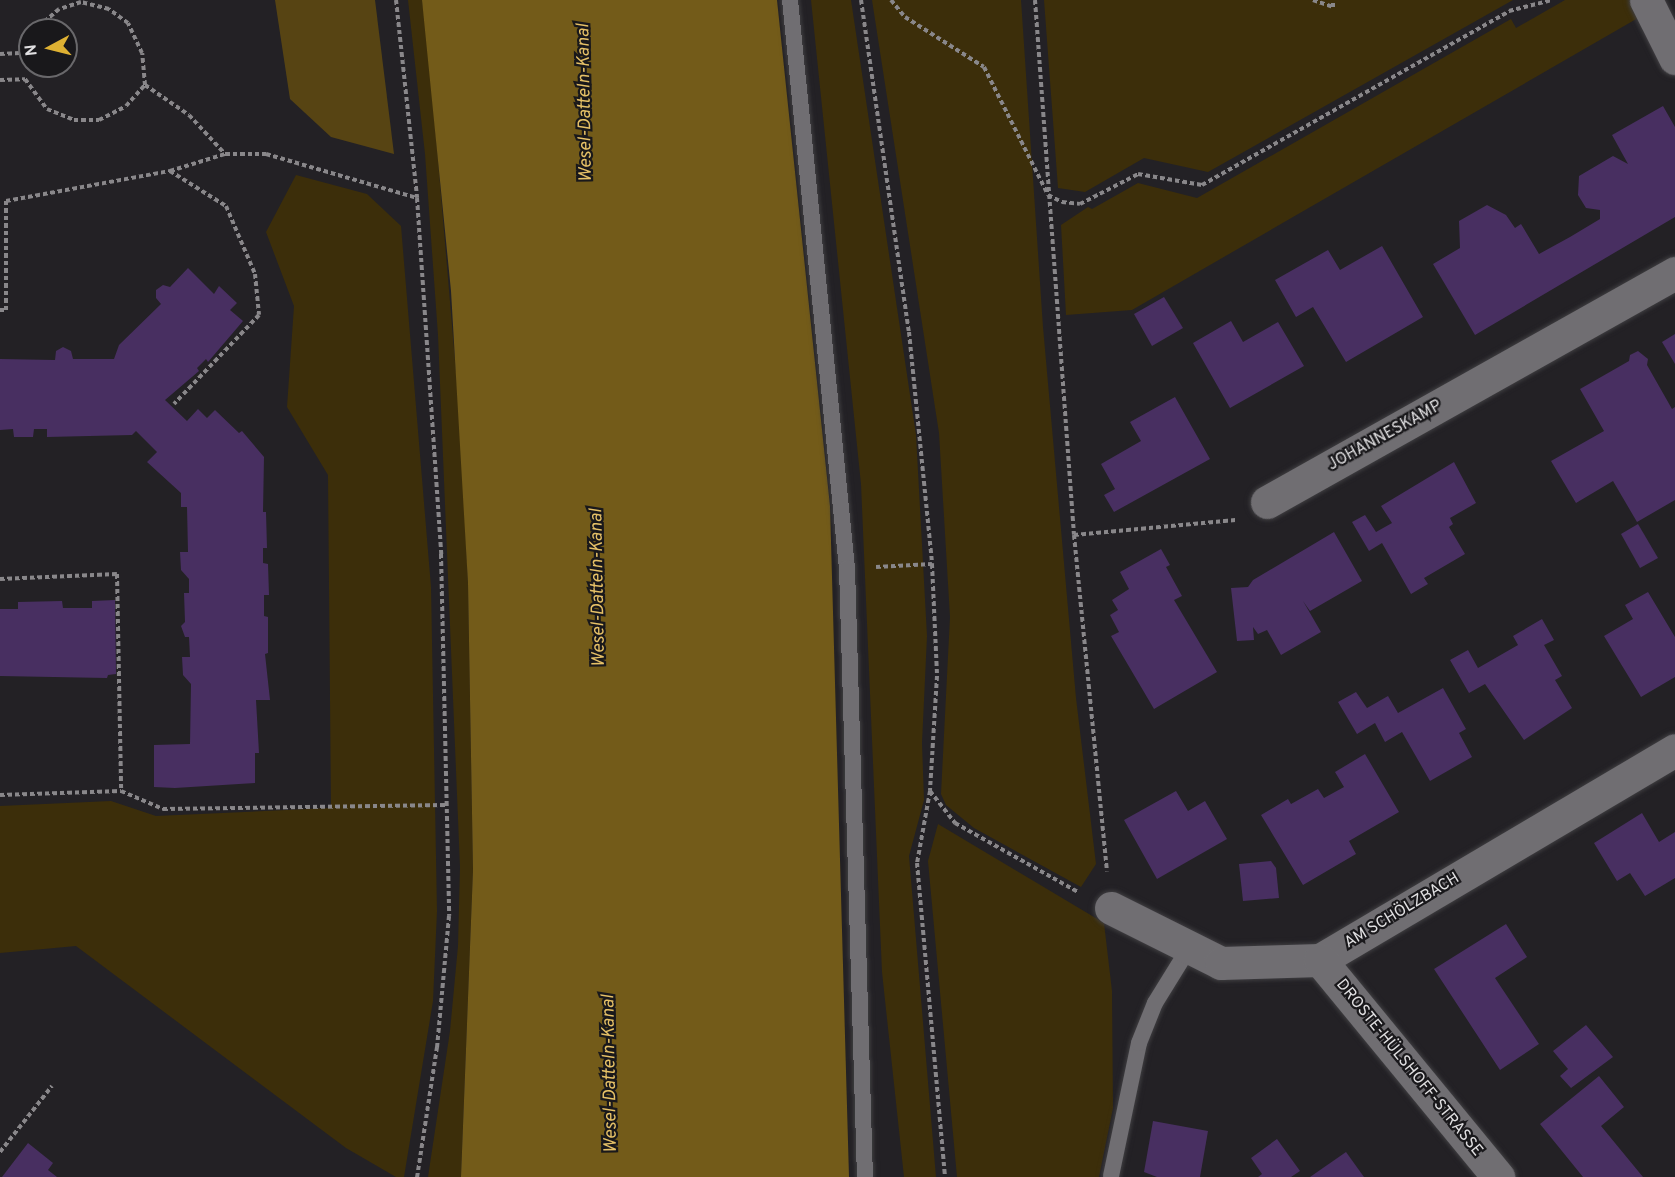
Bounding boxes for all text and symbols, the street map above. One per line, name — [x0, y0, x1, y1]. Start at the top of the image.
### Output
north arrow — [18, 18, 78, 78]
water label: Wesel-Datteln-Kanal — [574, 23, 598, 183]
text: N — [21, 43, 43, 57]
street label: JOHANNESKAMP — [1325, 397, 1445, 475]
water label: Wesel-Datteln-Kanal — [587, 508, 611, 668]
street label: AM SCHÖLZBACH — [1341, 869, 1463, 953]
street label: DROSTE-HÜLSHOFF-STRASSE — [1332, 976, 1486, 1160]
water label: Wesel-Datteln-Kanal — [599, 994, 623, 1154]

